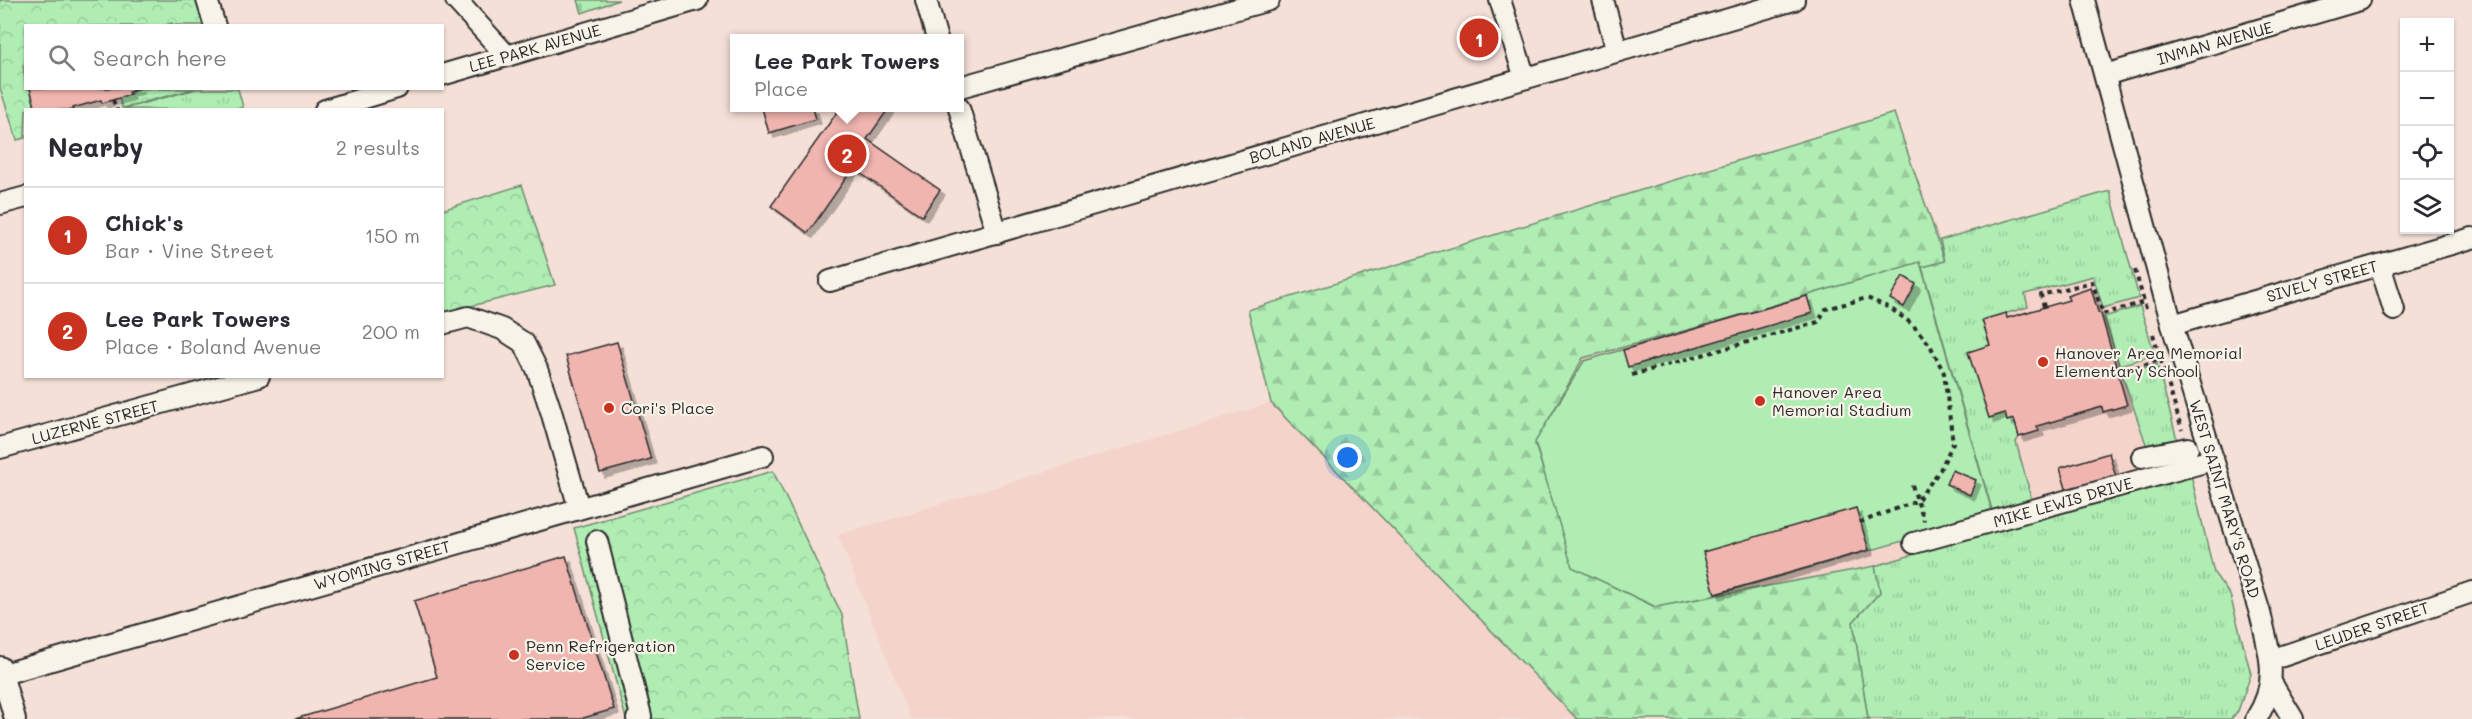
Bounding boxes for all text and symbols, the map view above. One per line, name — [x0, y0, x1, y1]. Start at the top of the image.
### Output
pin: 1 — [1460, 15, 1498, 60]
street label: INMAN AVENUE — [2155, 16, 2275, 69]
map controls — [2400, 18, 2454, 234]
button: + — [2400, 18, 2454, 72]
street label: LEE PARK AVENUE — [466, 19, 603, 76]
search box — [24, 24, 444, 90]
popup — [730, 34, 964, 112]
icon: search — [45, 41, 78, 74]
text: Search here — [93, 43, 227, 72]
text: Lee Park Towers — [754, 46, 940, 75]
button: − — [2400, 72, 2454, 126]
text: Place — [754, 75, 808, 101]
street label: BOLAND AVENUE — [1247, 112, 1377, 168]
button: locate — [2400, 126, 2454, 180]
text: Nearby — [48, 130, 143, 164]
pin: 2 — [828, 132, 866, 176]
text: 2 results — [336, 134, 420, 160]
button: layers — [2400, 180, 2454, 234]
text: Chick's — [105, 208, 184, 237]
text: 1 — [63, 222, 72, 248]
text: 150 m — [365, 222, 420, 248]
text: Bar · Vine Street — [105, 237, 274, 263]
street label: SIVELY STREET — [2264, 255, 2380, 306]
text: Lee Park Towers — [105, 304, 291, 333]
text: 2 — [62, 318, 73, 344]
text: 200 m — [362, 318, 420, 344]
text: Place · Boland Avenue — [105, 333, 321, 359]
place label: Hanover Area Memorial Elementary School — [2055, 342, 2242, 381]
marker: Hanover Area Memorial Elementary School — [2036, 355, 2050, 369]
place label: Hanover Area Memorial Stadium — [1772, 381, 1912, 420]
street label: LUZERNE STREET — [29, 394, 161, 449]
marker: Hanover Area Memorial Stadium — [1753, 394, 1767, 408]
place label: Cori's Place — [621, 397, 714, 418]
street label: WEST SAINT MARY'S ROAD — [2185, 397, 2266, 601]
marker: Cori's Place — [602, 401, 616, 415]
your location — [1333, 443, 1362, 472]
street label: MIKE LEWIS DRIVE — [1991, 472, 2135, 531]
street label: WYOMING STREET — [311, 535, 453, 594]
street label: LEUDER STREET — [2312, 596, 2432, 655]
place label: Penn Refrigeration Service — [526, 635, 675, 674]
marker: Penn Refrigeration Service — [507, 648, 521, 662]

